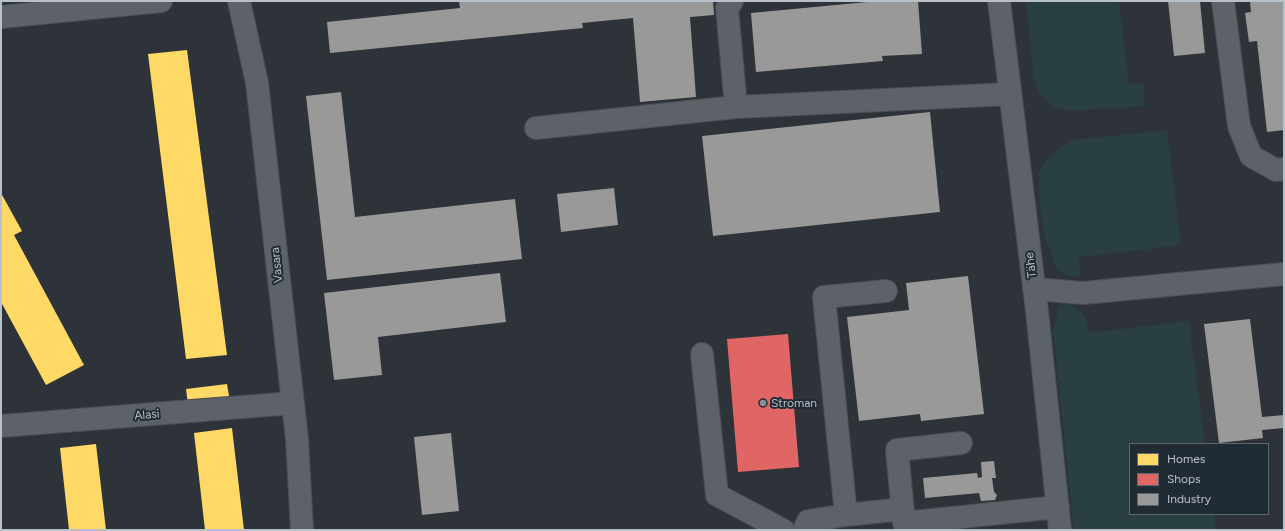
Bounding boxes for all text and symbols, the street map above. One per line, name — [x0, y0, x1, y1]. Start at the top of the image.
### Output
street label: Vasara — [268, 246, 286, 284]
street label: Tähe — [1022, 251, 1040, 279]
place label: Stroman — [771, 396, 817, 410]
marker: Stroman — [758, 398, 768, 408]
street label: Alasi — [134, 407, 160, 423]
legend — [1129, 443, 1269, 515]
text: Homes — [1167, 452, 1205, 466]
text: Shops — [1167, 472, 1201, 486]
text: Industry — [1167, 492, 1211, 506]

